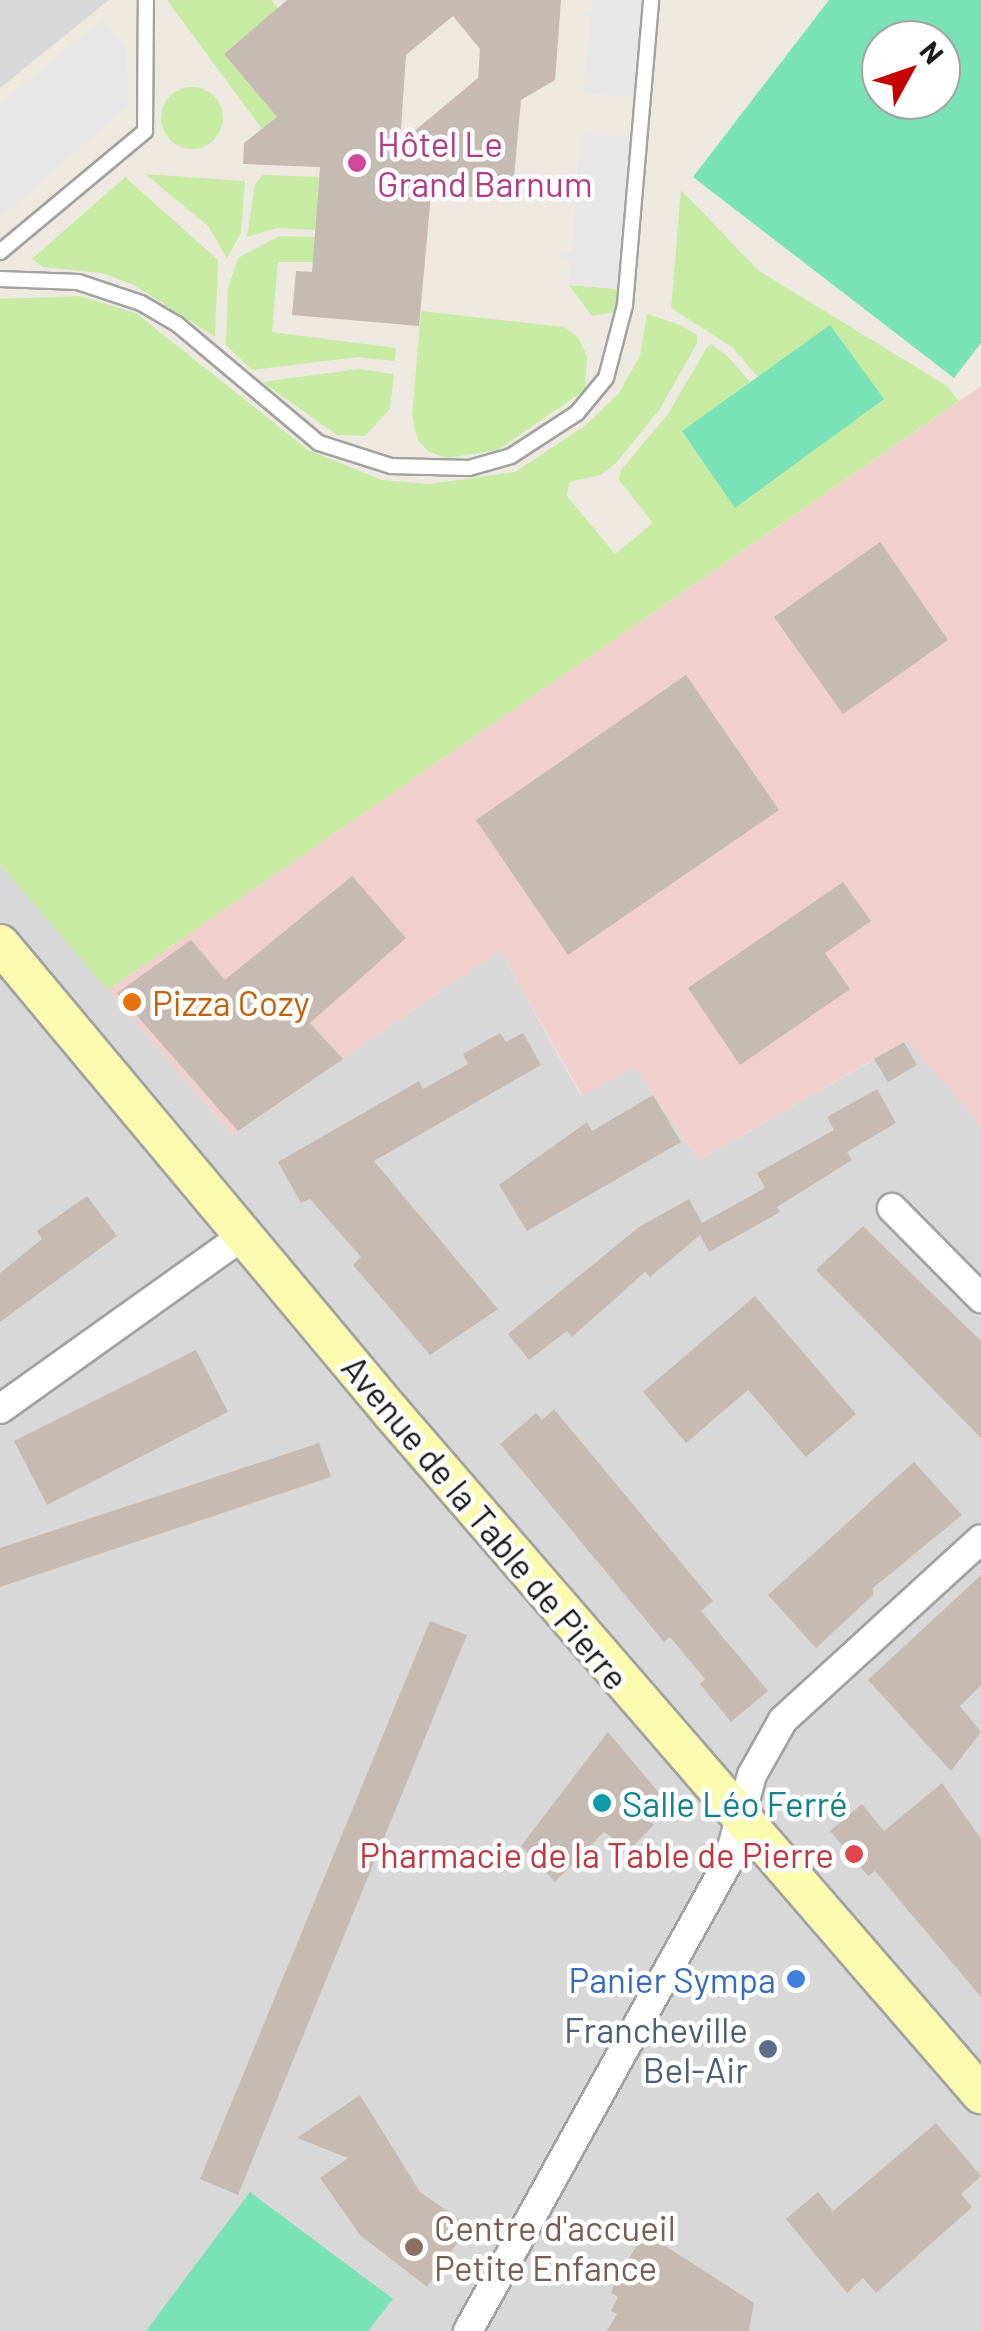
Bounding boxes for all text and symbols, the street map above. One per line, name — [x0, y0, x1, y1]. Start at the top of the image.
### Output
north arrow — [861, 20, 961, 120]
text: N — [913, 34, 951, 70]
place label: Hôtel Le Grand Barnum — [377, 122, 593, 204]
marker: Hôtel Le Grand Barnum — [346, 152, 368, 174]
place label: Pizza Cozy — [152, 981, 310, 1023]
marker: Pizza Cozy — [121, 991, 143, 1013]
street label: Avenue de la Table de Pierre — [334, 1346, 638, 1698]
place label: Salle Léo Ferré — [622, 1782, 848, 1824]
marker: Salle Léo Ferré — [591, 1792, 613, 1814]
place label: Pharmacie de la Table de Pierre — [359, 1833, 834, 1875]
marker: Pharmacie de la Table de Pierre — [843, 1843, 865, 1865]
place label: Panier Sympa — [569, 1958, 776, 2000]
marker: Panier Sympa — [785, 1968, 807, 1990]
place label: Francheville Bel-Air — [564, 2008, 748, 2090]
marker: Francheville Bel-Air — [757, 2038, 779, 2060]
place label: Centre d'accueil Petite Enfance — [434, 2206, 676, 2288]
marker: Centre d'accueil Petite Enfance — [403, 2236, 425, 2258]

